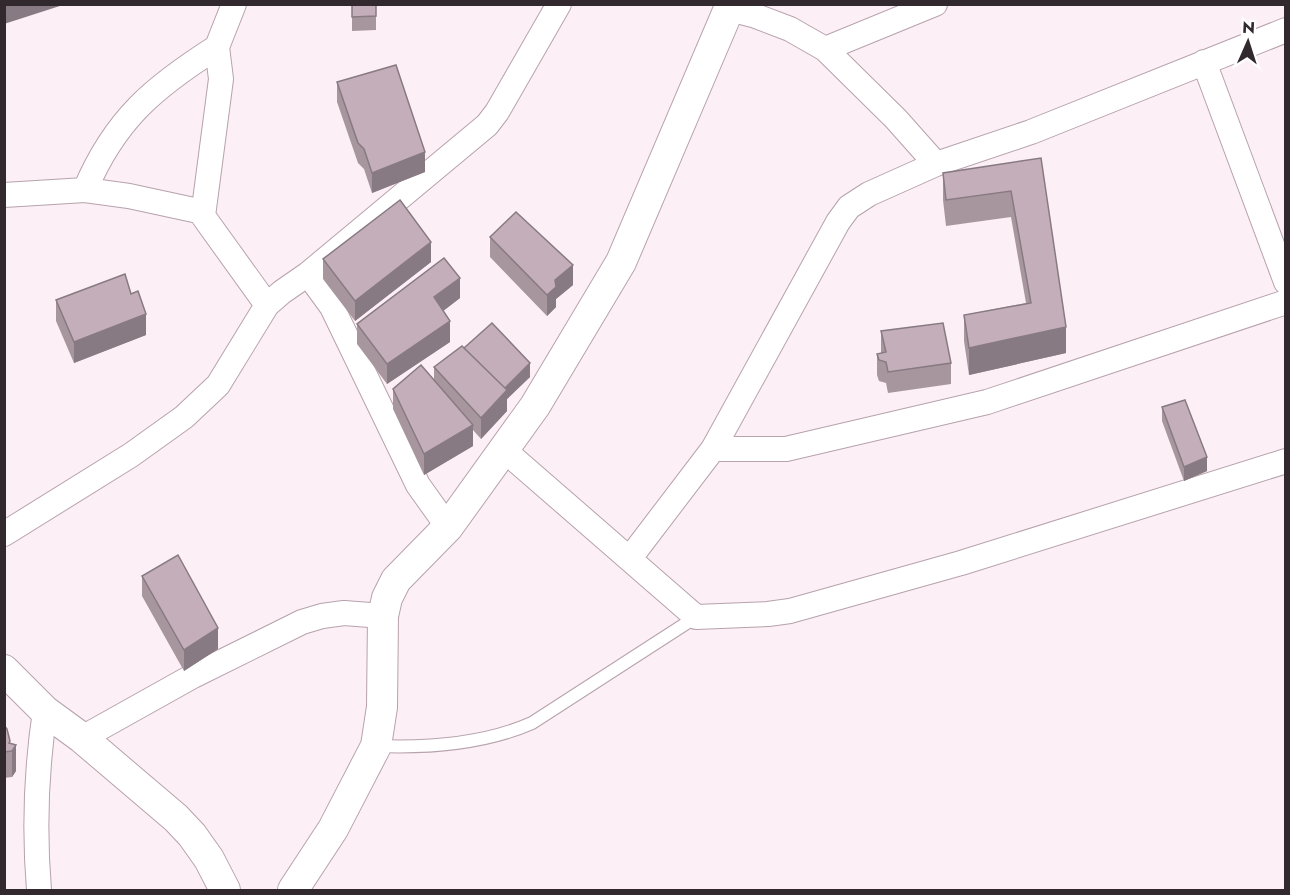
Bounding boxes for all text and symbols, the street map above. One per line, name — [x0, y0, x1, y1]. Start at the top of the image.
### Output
north arrow — [1218, 12, 1278, 72]
text: N — [1242, 16, 1256, 39]

